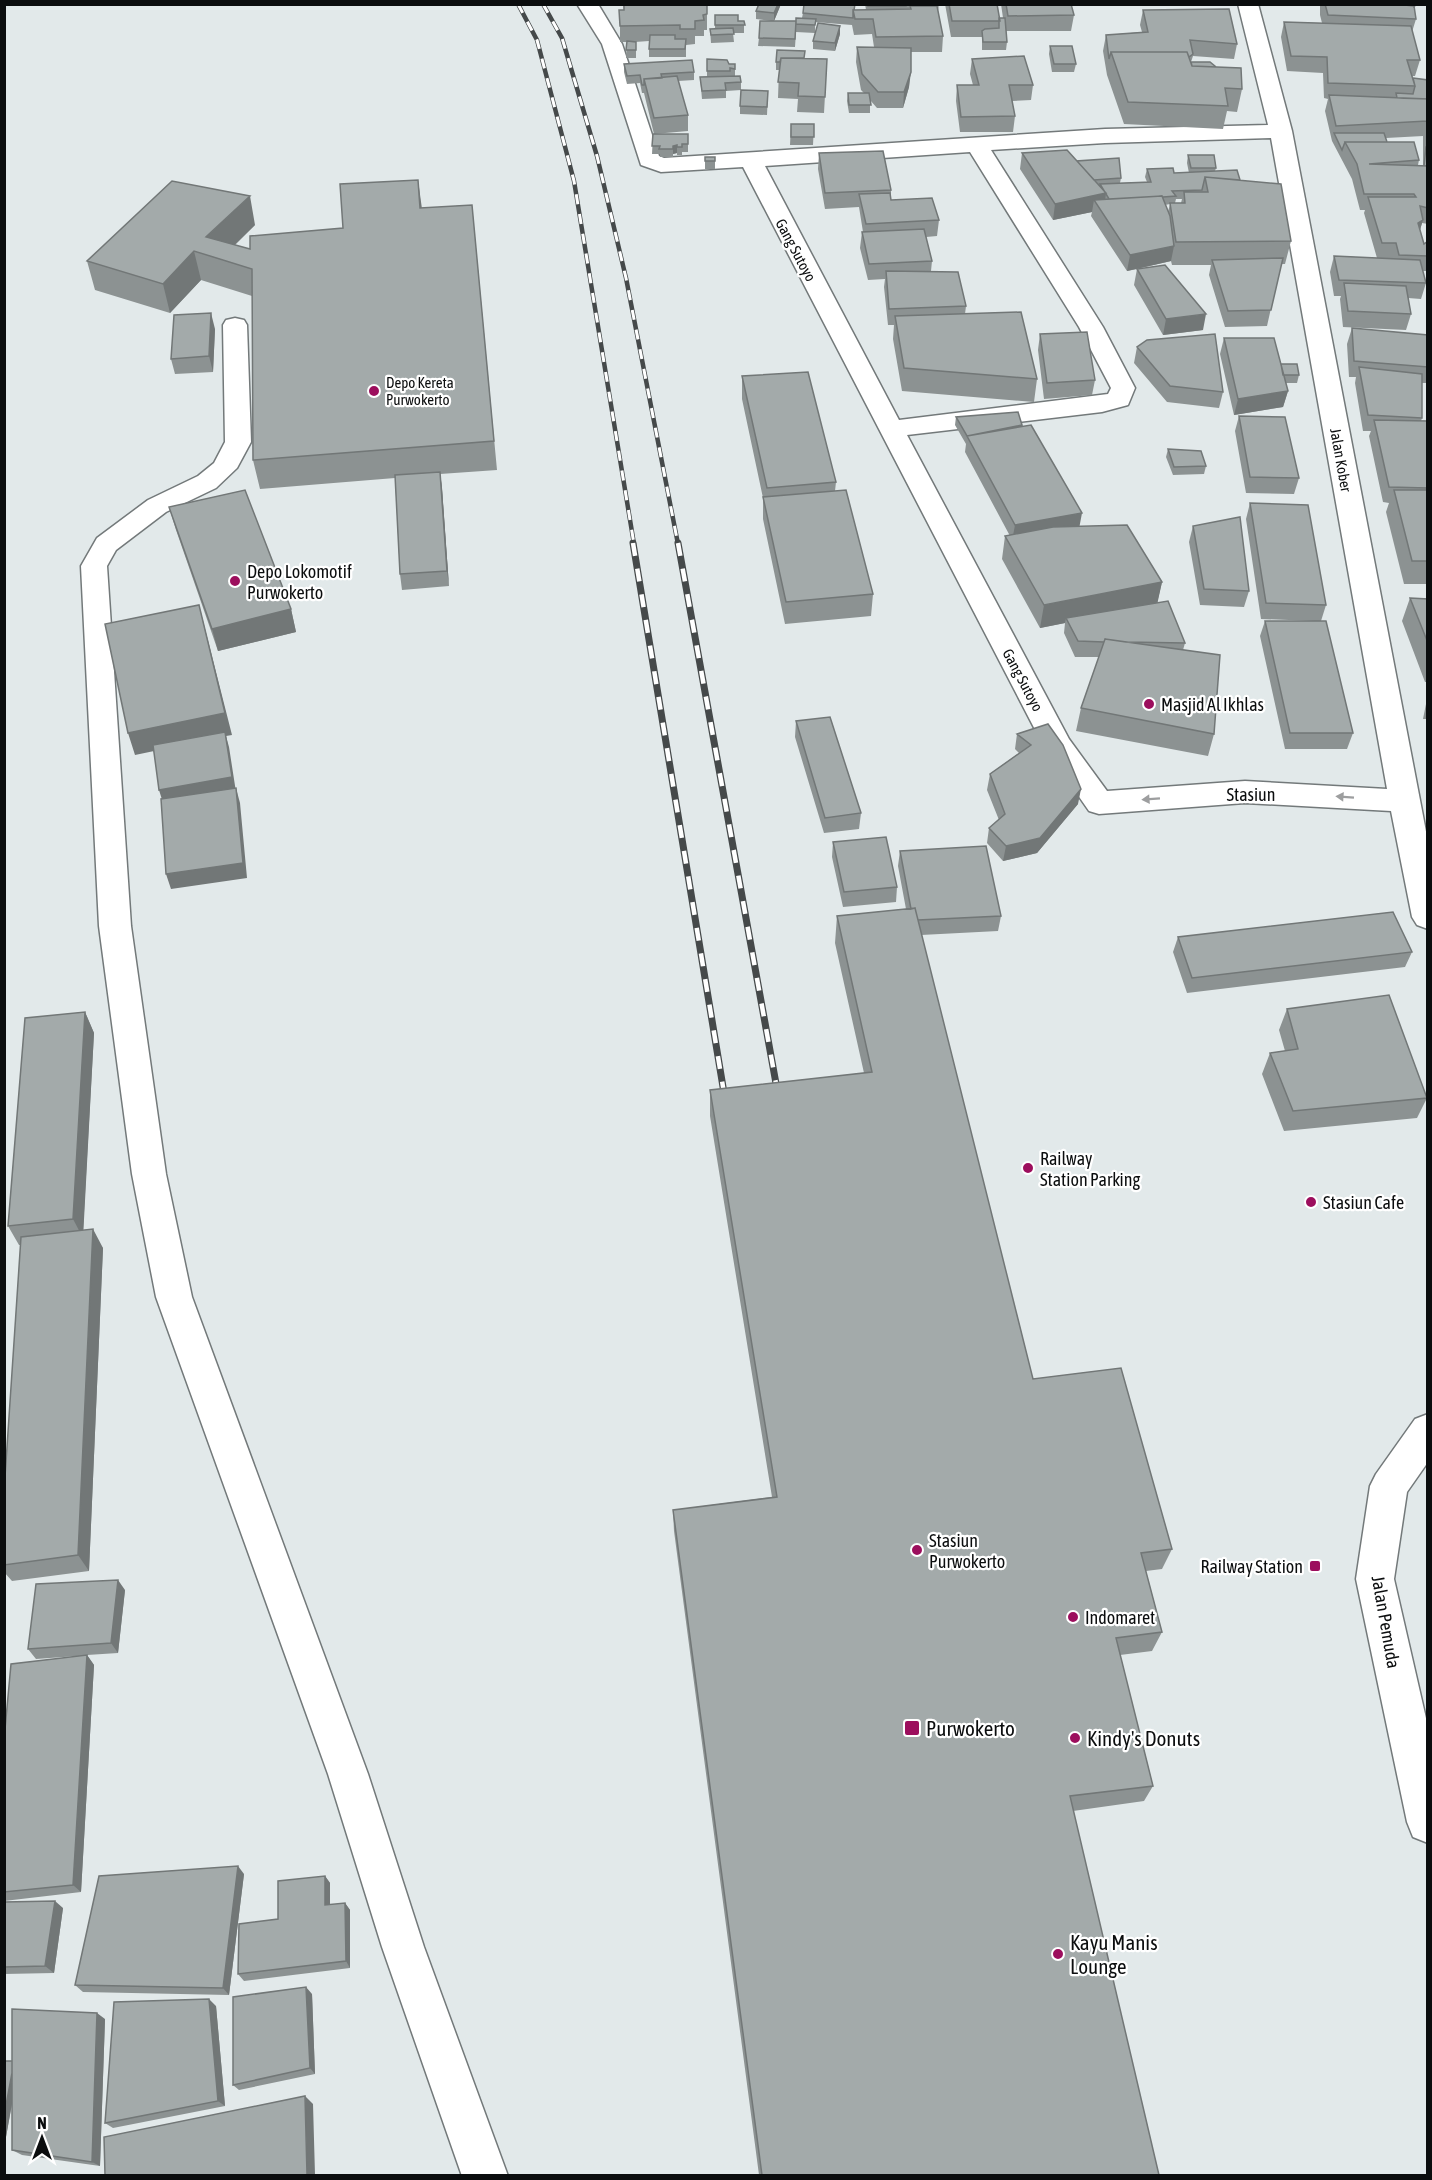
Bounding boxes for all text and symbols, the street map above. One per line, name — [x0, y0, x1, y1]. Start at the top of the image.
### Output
street label: Gang Sutoyo — [772, 216, 820, 284]
place label: Depo Kereta Purwokerto — [386, 374, 454, 408]
marker: Depo Kereta Purwokerto — [367, 384, 381, 398]
street label: Jalan Kober — [1327, 427, 1355, 494]
place label: Depo Lokomotif Purwokerto — [247, 561, 352, 603]
marker: Depo Lokomotif Purwokerto — [228, 574, 242, 588]
street label: Gang Sutoyo — [999, 646, 1047, 714]
place label: Masjid Al Ikhlas — [1161, 694, 1264, 715]
marker: Masjid Al Ikhlas — [1142, 697, 1156, 711]
street label: Stasiun — [1226, 784, 1276, 805]
one-way arrow — [1336, 792, 1355, 802]
one-way arrow — [1141, 794, 1160, 804]
place label: Railway Station Parking — [1040, 1148, 1140, 1190]
marker: Railway Station Parking — [1021, 1161, 1035, 1175]
place label: Stasiun Cafe — [1323, 1192, 1404, 1213]
marker: Stasiun Cafe — [1304, 1195, 1318, 1209]
place label: Stasiun Purwokerto — [929, 1530, 1005, 1572]
marker: Stasiun Purwokerto — [910, 1543, 924, 1557]
place label: Railway Station — [1200, 1556, 1303, 1577]
marker: Railway Station — [1308, 1559, 1322, 1573]
street label: Jalan Pemuda — [1368, 1574, 1404, 1670]
place label: Indomaret — [1085, 1607, 1155, 1628]
marker: Indomaret — [1066, 1610, 1080, 1624]
place label: Purwokerto — [926, 1716, 1015, 1740]
marker: Purwokerto — [903, 1719, 921, 1737]
place label: Kindy's Donuts — [1087, 1726, 1200, 1750]
marker: Kindy's Donuts — [1068, 1731, 1082, 1745]
place label: Kayu Manis Lounge — [1070, 1930, 1158, 1978]
marker: Kayu Manis Lounge — [1051, 1947, 1065, 1961]
north arrow — [12, 2108, 72, 2168]
text: N — [37, 2114, 47, 2132]

